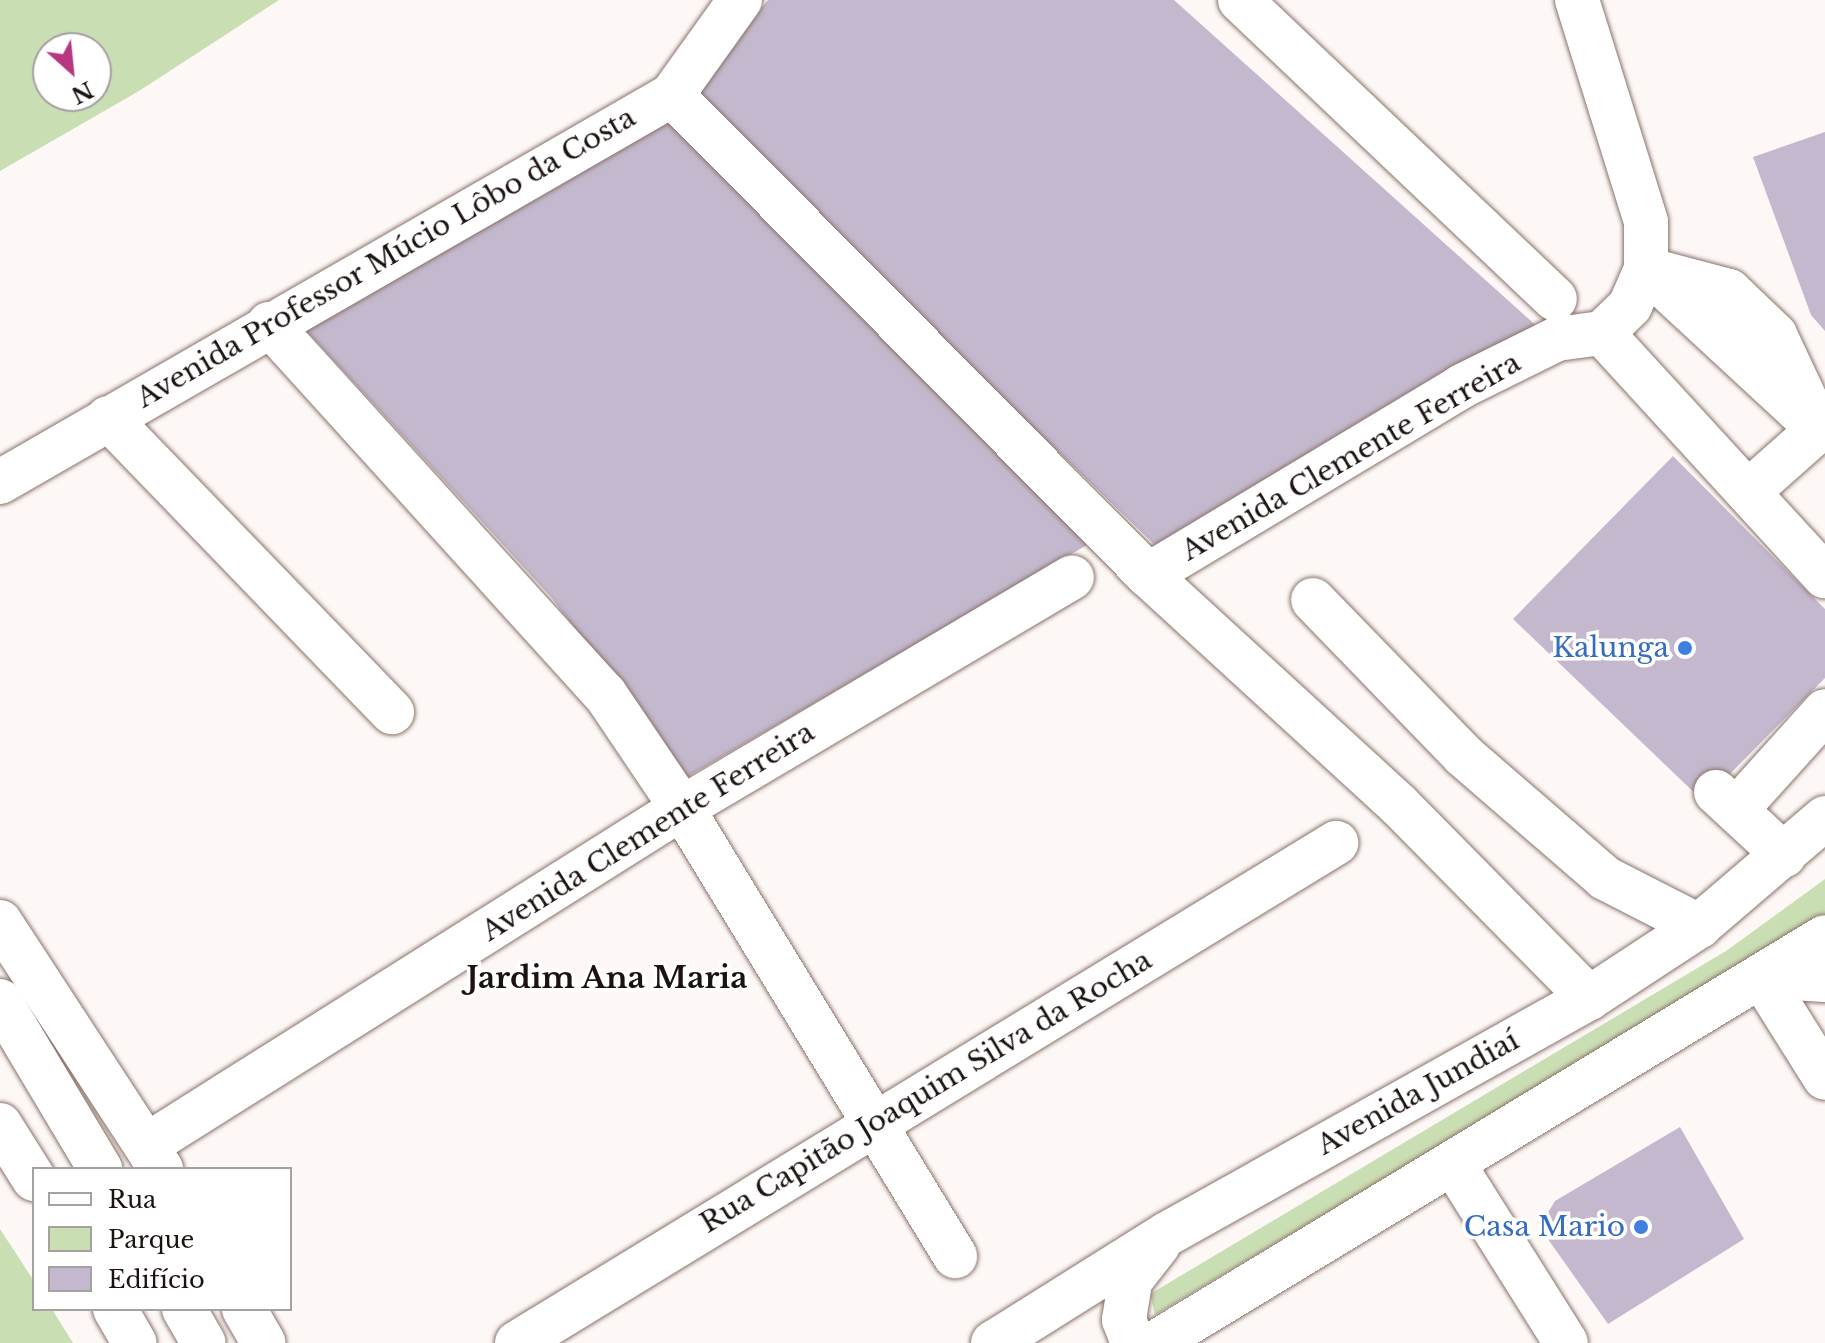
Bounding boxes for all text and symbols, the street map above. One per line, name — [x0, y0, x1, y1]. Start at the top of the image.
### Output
north arrow — [32, 32, 112, 112]
text: N — [67, 75, 98, 109]
street label: Avenida Professor Múcio Lôbo da Costa — [130, 101, 642, 415]
street label: Avenida Clemente Ferreira — [1175, 346, 1527, 568]
place label: Kalunga — [1552, 631, 1669, 665]
marker: Kalunga — [1676, 639, 1694, 657]
street label: Avenida Clemente Ferreira — [475, 715, 821, 949]
street label: Rua Capitão Joaquim Silva da Rocha — [694, 943, 1158, 1241]
district label: Jardim Ana Maria — [466, 960, 748, 996]
street label: Avenida Jundiaí — [1311, 1024, 1525, 1162]
legend — [32, 1167, 292, 1311]
text: Rua — [108, 1185, 156, 1214]
place label: Casa Mario — [1464, 1210, 1625, 1244]
marker: Casa Mario — [1632, 1218, 1650, 1236]
text: Parque — [108, 1225, 194, 1254]
text: Edifício — [108, 1265, 205, 1294]

